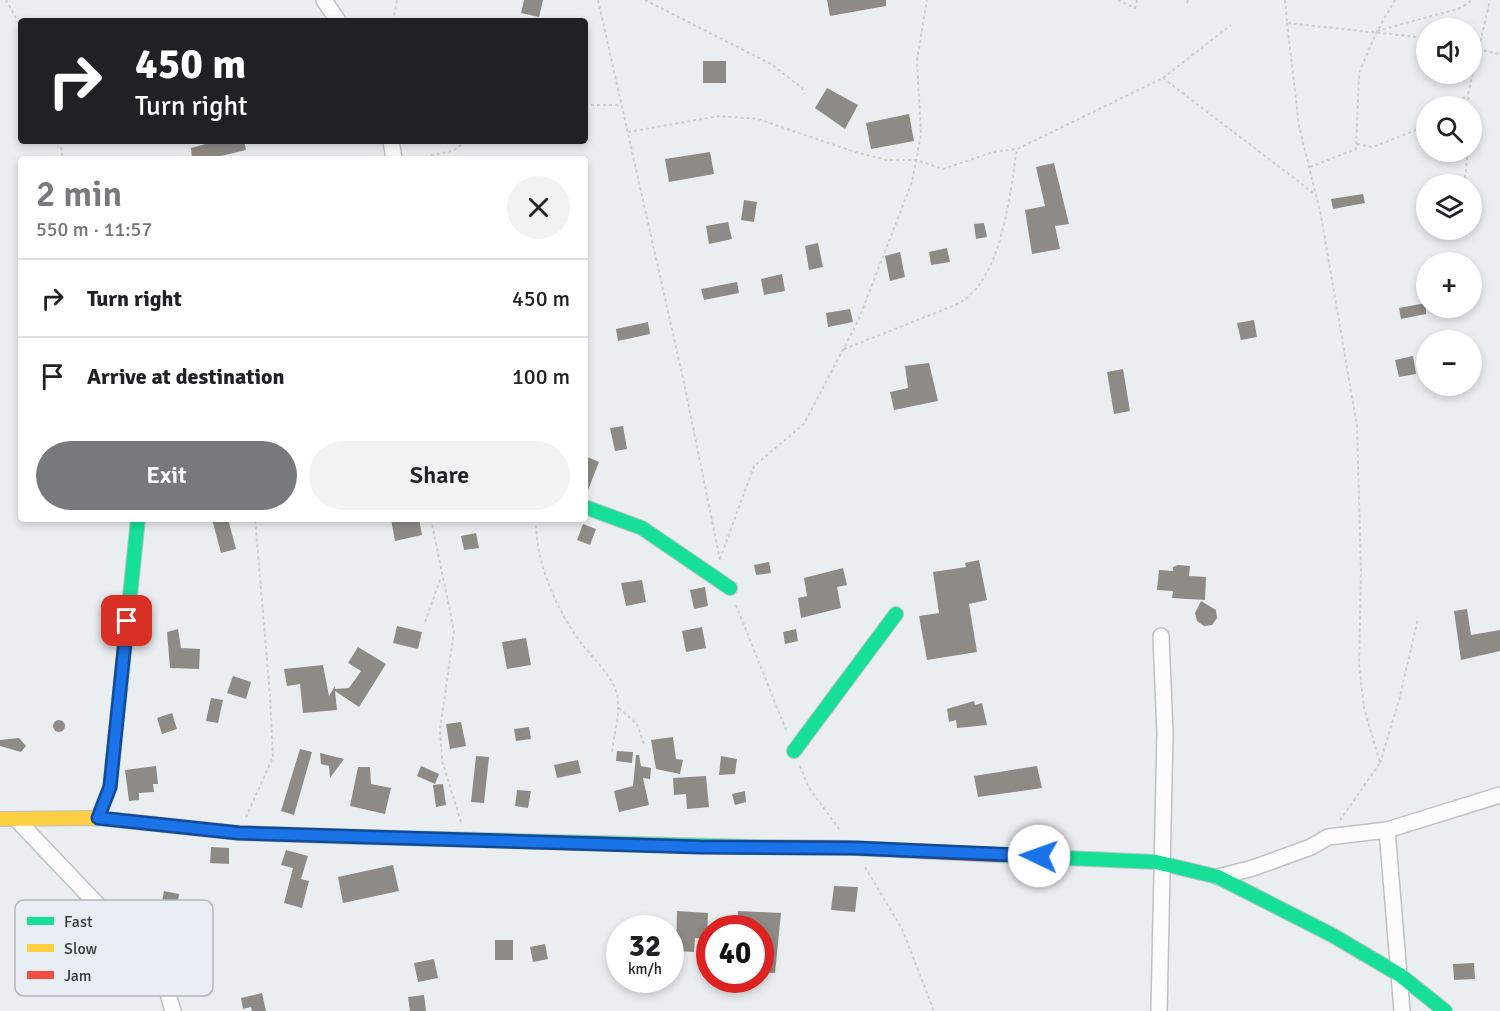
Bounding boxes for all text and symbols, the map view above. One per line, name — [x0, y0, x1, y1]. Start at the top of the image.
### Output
map controls — [1416, 18, 1482, 396]
button: sound — [1416, 18, 1482, 84]
text: 450 m — [135, 39, 246, 90]
icon: right — [36, 42, 114, 120]
text: Turn right — [135, 90, 248, 123]
button: search — [1416, 96, 1482, 162]
text: 2 min — [36, 172, 122, 217]
button: layers — [1416, 174, 1482, 240]
button: close — [507, 176, 570, 239]
text: 550 m · 11:57 — [36, 217, 152, 242]
button: + — [1416, 252, 1482, 318]
icon: right — [36, 282, 69, 315]
text: Turn right — [87, 285, 182, 312]
text: 450 m — [512, 285, 570, 312]
button: − — [1416, 330, 1482, 396]
icon: arrive — [36, 360, 69, 393]
text: Arrive at destination — [87, 363, 284, 390]
text: 100 m — [512, 363, 570, 390]
button: Exit — [36, 441, 297, 510]
button: Share — [309, 441, 570, 510]
pin — [101, 595, 152, 646]
icon: arrive — [110, 604, 143, 637]
position arrow — [1007, 824, 1071, 888]
legend — [15, 900, 213, 996]
text: Fast — [64, 912, 93, 932]
speed limit sign: 40 — [696, 915, 774, 993]
text: 32 — [629, 928, 661, 965]
text: Slow — [64, 939, 98, 959]
text: km/h — [628, 960, 662, 978]
text: Jam — [64, 966, 92, 986]

